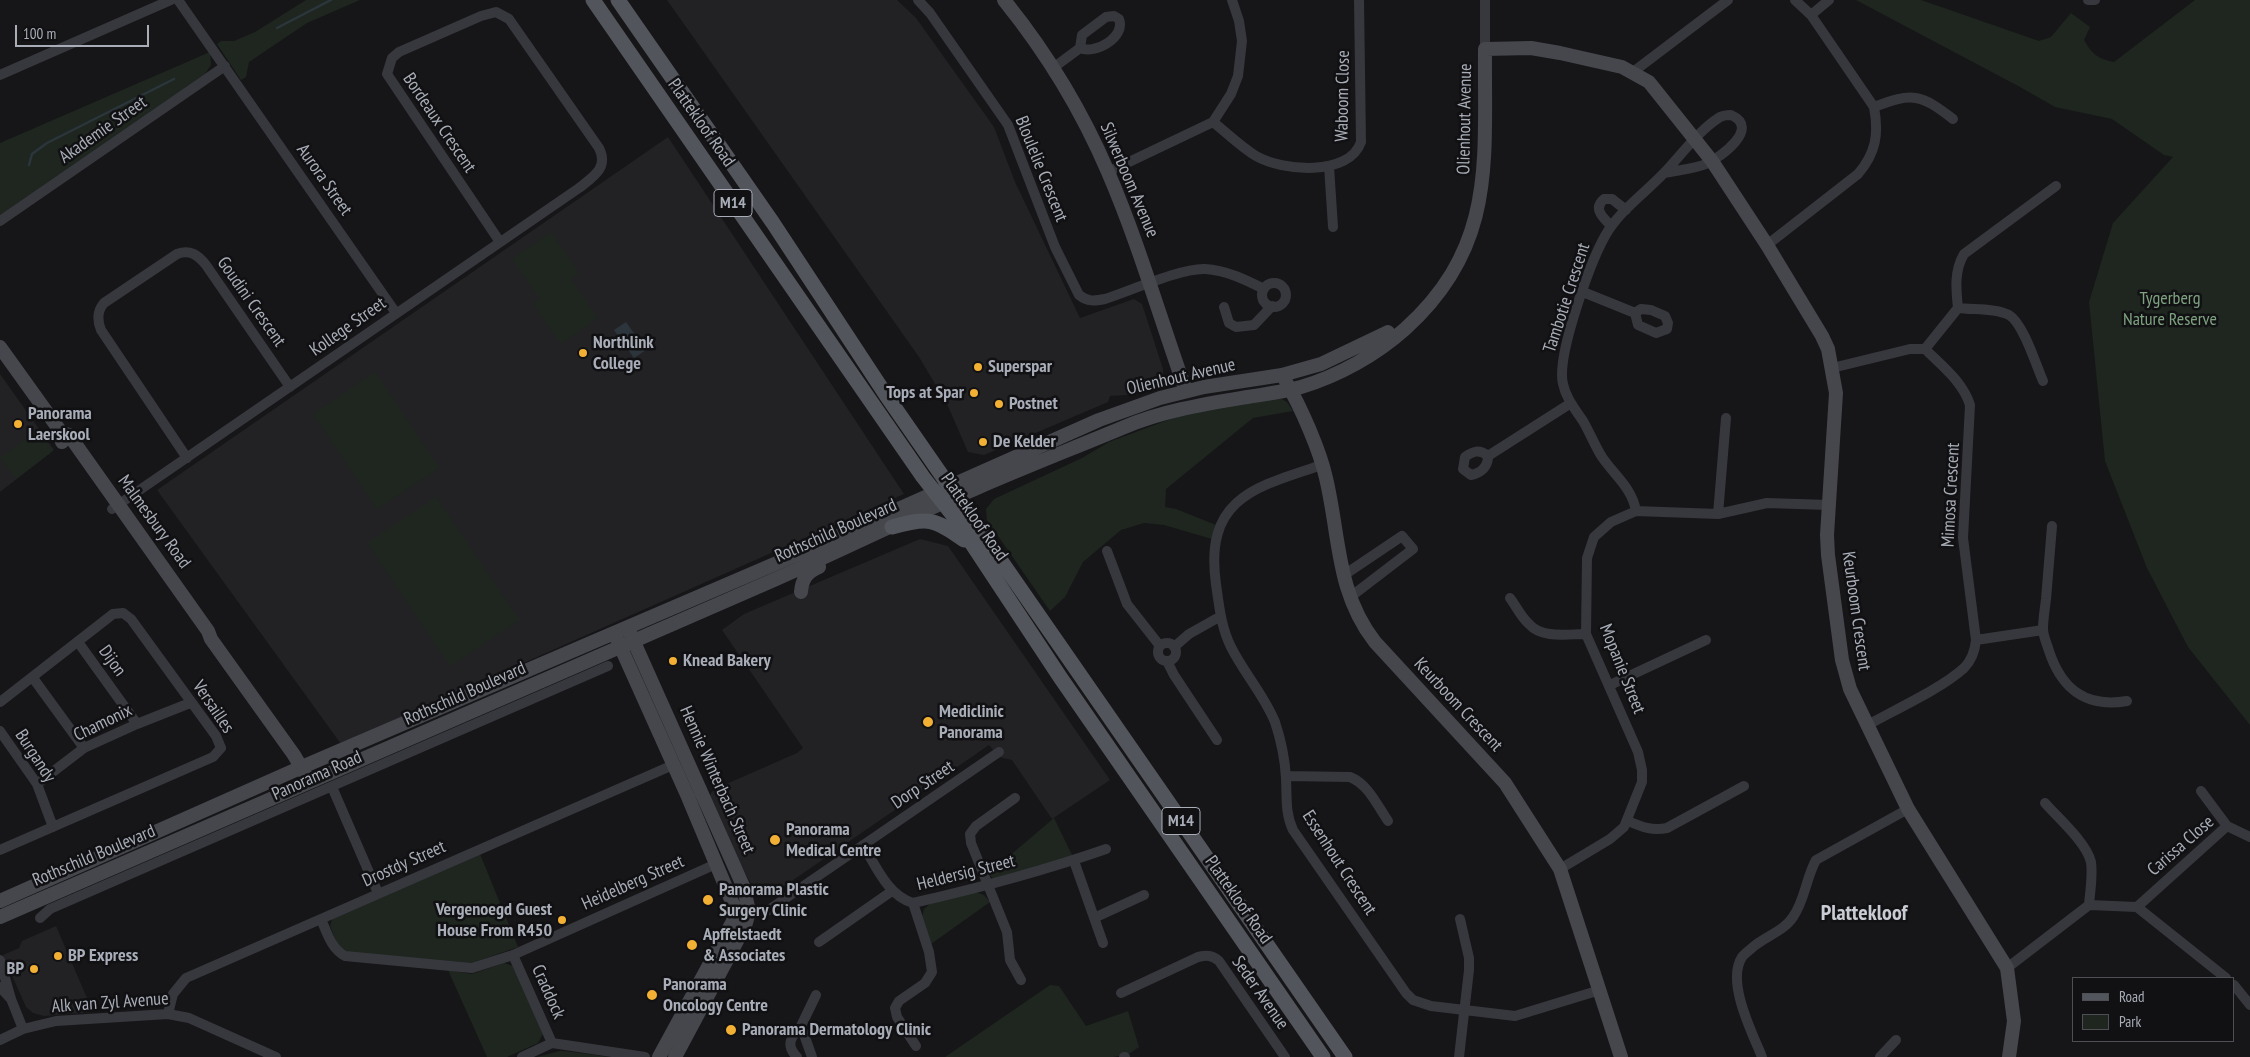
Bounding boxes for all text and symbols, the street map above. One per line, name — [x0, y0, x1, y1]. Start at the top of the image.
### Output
scale bar — [18, 15, 151, 47]
text: 100 m — [23, 24, 56, 43]
street label: Waboom Close — [1331, 50, 1355, 142]
street label: Olienhout Avenue — [1453, 63, 1477, 175]
street label: Bordeaux Crescent — [398, 69, 480, 177]
street label: Plattekloof Road — [663, 75, 739, 171]
street label: Akademie Street — [55, 92, 151, 168]
street label: Bloulelie Crescent — [1010, 113, 1072, 225]
street label: Silwerboom Avenue — [1095, 119, 1163, 241]
street label: Aurora Street — [292, 140, 356, 220]
road number: M14 — [714, 190, 752, 217]
street label: Tambotie Crescent — [1539, 240, 1595, 356]
street label: Goudini Crescent — [212, 253, 290, 351]
park label: Tygerberg Nature Reserve — [2123, 288, 2217, 330]
street label: Kollege Street — [306, 293, 390, 361]
place label: Northlink College — [593, 332, 654, 374]
marker: Northlink College — [577, 347, 589, 359]
street label: Olienhout Avenue — [1124, 354, 1238, 400]
place label: Superspar — [988, 356, 1052, 378]
marker: Superspar — [972, 361, 984, 373]
place label: Tops at Spar — [886, 382, 964, 404]
marker: Tops at Spar — [968, 387, 980, 399]
place label: Postnet — [1009, 393, 1058, 415]
marker: Postnet — [993, 398, 1005, 410]
place label: Panorama Laerskool — [28, 403, 92, 446]
marker: Panorama Laerskool — [12, 418, 24, 430]
place label: De Kelder — [993, 431, 1056, 453]
marker: De Kelder — [977, 436, 989, 448]
street label: Mimosa Crescent — [1937, 442, 1965, 548]
street label: Plattekloof Road — [936, 469, 1012, 565]
street label: Malmesbury Road — [113, 471, 195, 573]
street label: Rothschild Boulevard — [772, 494, 900, 568]
street label: Keurboom Crescent — [1837, 550, 1875, 672]
street label: Mopanie Street — [1594, 621, 1650, 717]
street label: Dijon — [94, 641, 130, 681]
place label: Knead Bakery — [683, 650, 771, 672]
street label: Keurboom Crescent — [1409, 654, 1507, 756]
marker: Knead Bakery — [667, 655, 679, 667]
street label: Rothschild Boulevard — [401, 657, 529, 731]
street label: Versailles — [188, 677, 238, 737]
street label: Chamonix — [70, 700, 136, 746]
place label: Mediclinic Panorama — [939, 701, 1004, 744]
street label: Hennie Winterbach Street — [675, 703, 759, 857]
marker: Mediclinic Panorama — [921, 715, 935, 729]
street label: Burgandy — [10, 726, 60, 786]
street label: Panorama Road — [269, 747, 365, 805]
street label: Dorp Street — [888, 756, 958, 814]
street label: Essenhout Crescent — [1297, 807, 1381, 919]
road number: M14 — [1162, 808, 1200, 834]
street label: Carissa Close — [2143, 811, 2219, 881]
place label: Panorama Medical Centre — [786, 819, 881, 862]
street label: Rothschild Boulevard — [29, 820, 159, 892]
marker: Panorama Medical Centre — [768, 833, 782, 847]
street label: Drostdy Street — [359, 836, 449, 892]
street label: Heldersig Street — [915, 850, 1017, 896]
street label: Heidelberg Street — [579, 851, 687, 915]
street label: Plattekloof Road — [1200, 852, 1276, 948]
place label: Panorama Plastic Surgery Clinic — [719, 879, 829, 922]
marker: Panorama Plastic Surgery Clinic — [701, 893, 715, 907]
place label: Vergenoegd Guest House From R450 — [436, 899, 552, 942]
district label: Plattekloof — [1821, 901, 1907, 927]
marker: Vergenoegd Guest House From R450 — [556, 914, 568, 926]
place label: Apffelstaedt & Associates — [703, 924, 785, 966]
marker: Apffelstaedt & Associates — [685, 938, 699, 952]
place label: BP Express — [68, 945, 138, 967]
marker: BP Express — [52, 950, 64, 962]
street label: Seder Avenue — [1227, 952, 1293, 1034]
place label: BP — [7, 958, 24, 980]
street label: Craddock — [527, 962, 569, 1022]
marker: BP — [28, 963, 40, 975]
place label: Panorama Oncology Centre — [663, 974, 768, 1016]
legend — [2072, 977, 2235, 1042]
text: Road — [2119, 987, 2145, 1006]
street label: Alk van Zyl Avenue — [51, 988, 169, 1018]
marker: Panorama Oncology Centre — [645, 988, 659, 1002]
text: Park — [2119, 1012, 2141, 1031]
place label: Panorama Dermatology Clinic — [742, 1019, 931, 1041]
marker: Panorama Dermatology Clinic — [724, 1023, 738, 1037]

